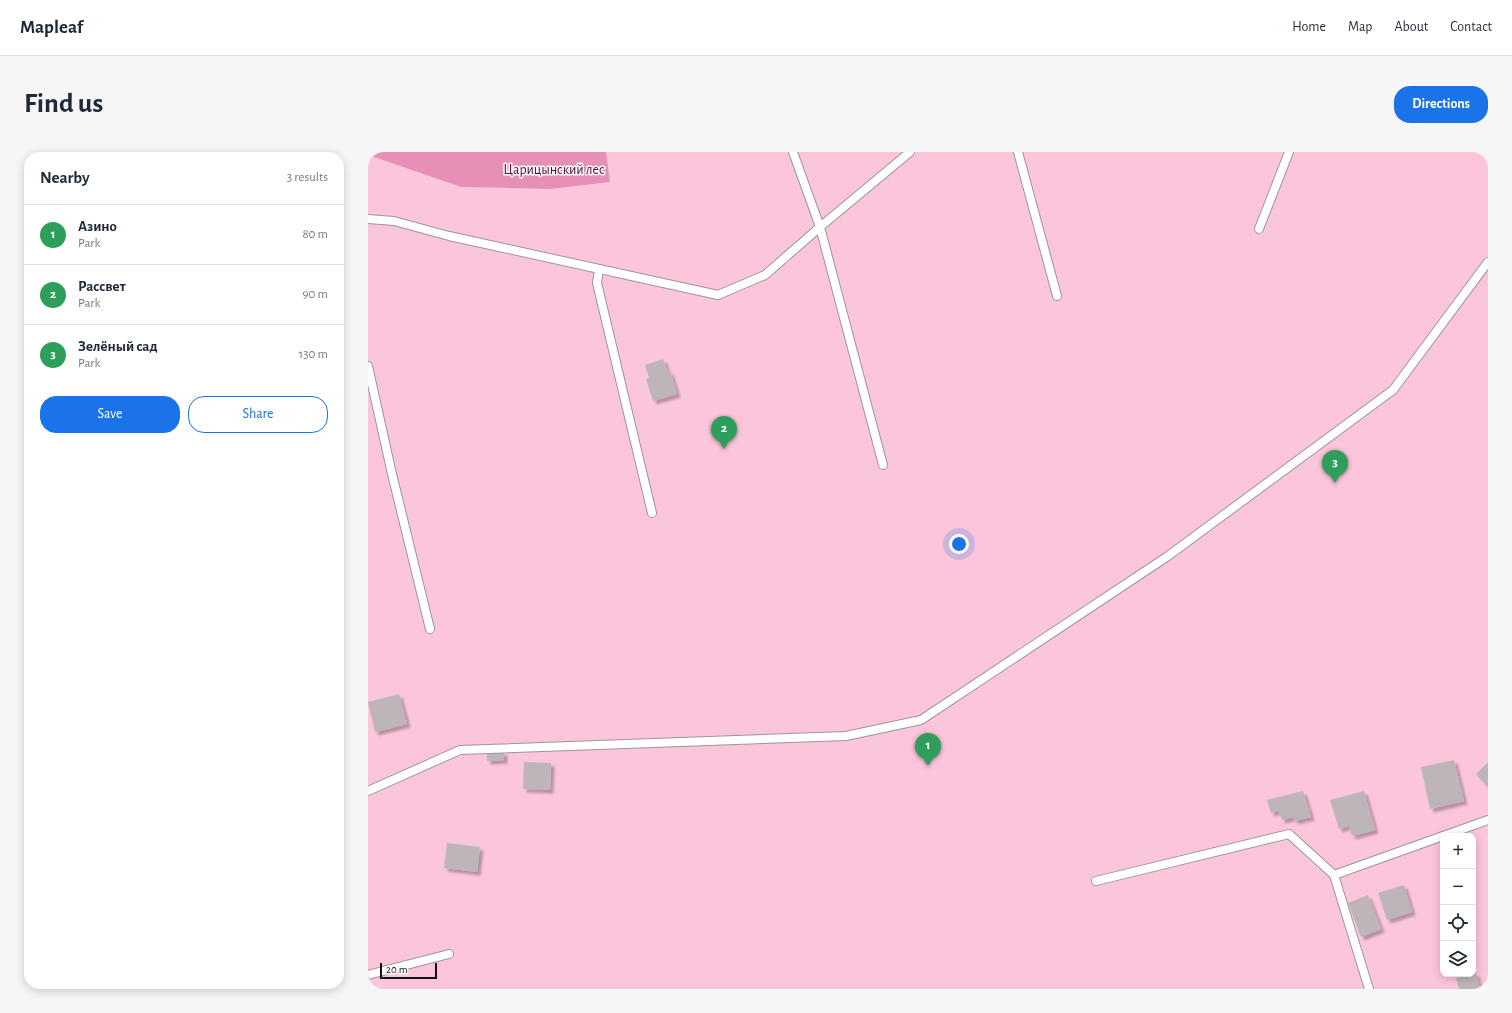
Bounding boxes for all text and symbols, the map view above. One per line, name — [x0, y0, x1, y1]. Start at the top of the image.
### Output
text: Mapleaf — [20, 18, 83, 37]
text: Home — [1292, 20, 1326, 34]
text: Map — [1348, 20, 1372, 34]
text: About — [1394, 20, 1428, 34]
text: Contact — [1450, 20, 1492, 34]
button: Directions — [1394, 86, 1488, 123]
text: Find us — [24, 90, 103, 118]
park label: Царицынский лес — [503, 163, 605, 177]
text: Nearby — [40, 169, 90, 186]
text: 3 results — [287, 171, 328, 184]
text: Азино — [78, 219, 117, 234]
text: 1 — [51, 228, 55, 241]
text: 80 m — [302, 228, 328, 241]
text: Park — [78, 237, 100, 250]
text: Рассвет — [78, 279, 126, 294]
text: 2 — [50, 288, 56, 301]
text: 90 m — [302, 288, 328, 301]
text: Park — [78, 297, 100, 310]
text: Зелёный сад — [78, 339, 158, 354]
text: 3 — [50, 348, 56, 361]
text: 130 m — [299, 348, 328, 361]
text: Park — [78, 357, 100, 370]
button: Save — [40, 396, 180, 433]
button: Share — [188, 396, 328, 433]
pin: 2 — [711, 416, 737, 449]
pin: 3 — [1322, 450, 1348, 483]
your location — [949, 534, 969, 554]
pin: 1 — [915, 733, 941, 766]
map controls — [1440, 833, 1476, 977]
button: + — [1440, 833, 1476, 869]
button: − — [1440, 869, 1476, 905]
button: locate — [1440, 905, 1476, 941]
button: layers — [1440, 941, 1476, 977]
scale bar — [380, 961, 437, 980]
text: 20 m — [386, 964, 407, 975]

